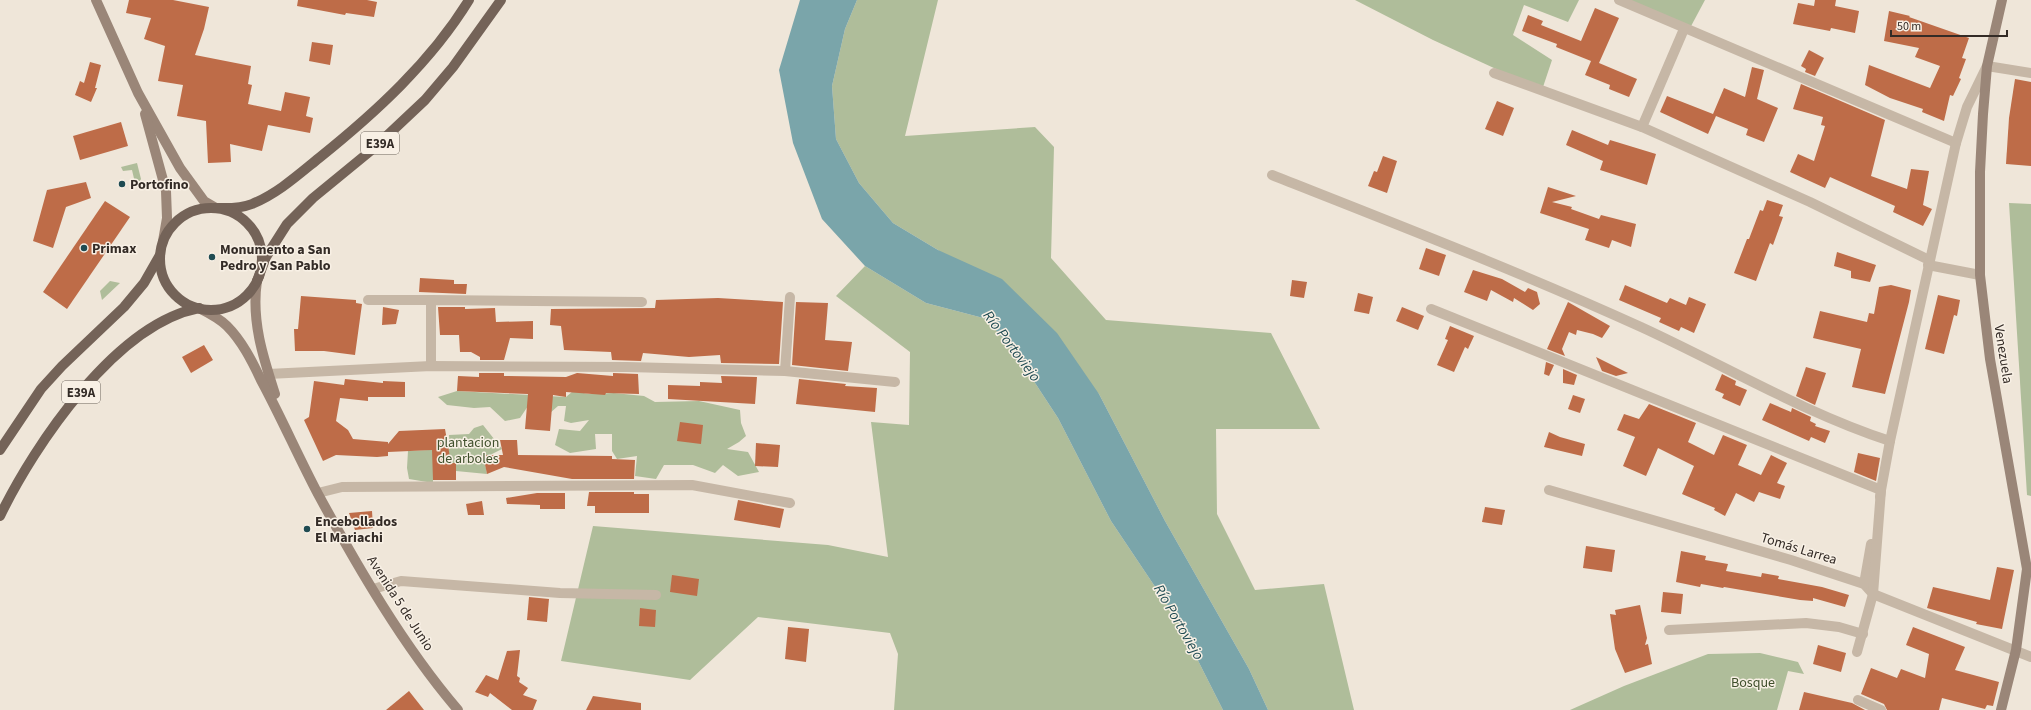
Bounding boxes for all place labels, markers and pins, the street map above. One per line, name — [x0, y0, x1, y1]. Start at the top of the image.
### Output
place label: Portofino — [130, 175, 189, 195]
marker: Portofino — [117, 179, 127, 189]
place label: Primax — [92, 239, 136, 259]
place label: Monumento a San Pedro y San Pablo — [220, 240, 331, 276]
marker: Primax — [79, 243, 89, 253]
marker: Monumento a San Pedro y San Pablo — [207, 252, 217, 262]
place label: Encebollados El Mariachi — [315, 512, 397, 548]
marker: Encebollados El Mariachi — [302, 524, 312, 534]

